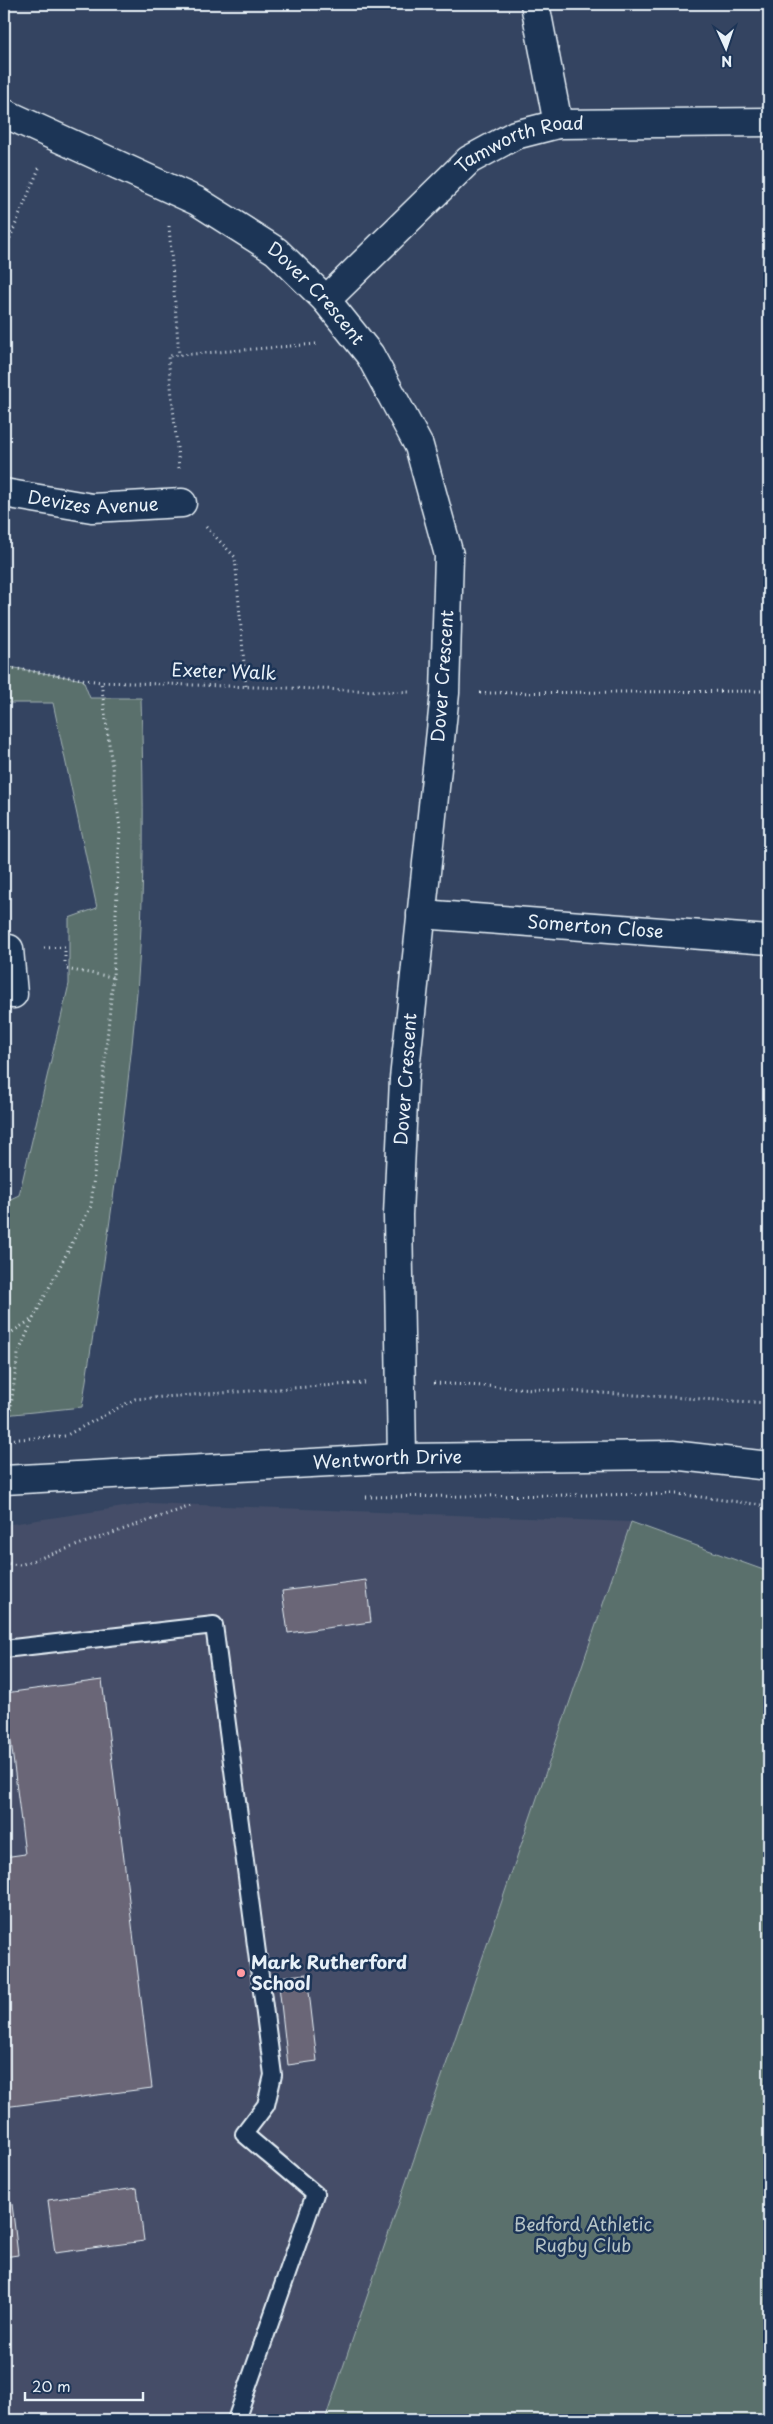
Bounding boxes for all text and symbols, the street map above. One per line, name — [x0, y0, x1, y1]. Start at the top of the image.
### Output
north arrow — [700, 22, 750, 72]
text: N — [721, 51, 733, 72]
street label: Tamworth Road — [448, 108, 584, 179]
street label: Dover Crescent — [263, 234, 372, 350]
street label: Devizes Avenue — [26, 482, 159, 520]
street label: Dover Crescent — [423, 609, 460, 743]
street label: Exeter Walk — [171, 655, 277, 686]
street label: Somerton Close — [527, 907, 665, 944]
street label: Dover Crescent — [386, 1012, 423, 1146]
street label: Wentworth Drive — [312, 1442, 462, 1475]
place label: Mark Rutherford School — [251, 1948, 407, 1996]
marker: Mark Rutherford School — [235, 1967, 247, 1979]
park label: Bedford Athletic Rugby Club — [514, 2210, 652, 2258]
scale bar — [25, 2369, 142, 2401]
text: 20 m — [32, 2374, 71, 2397]

